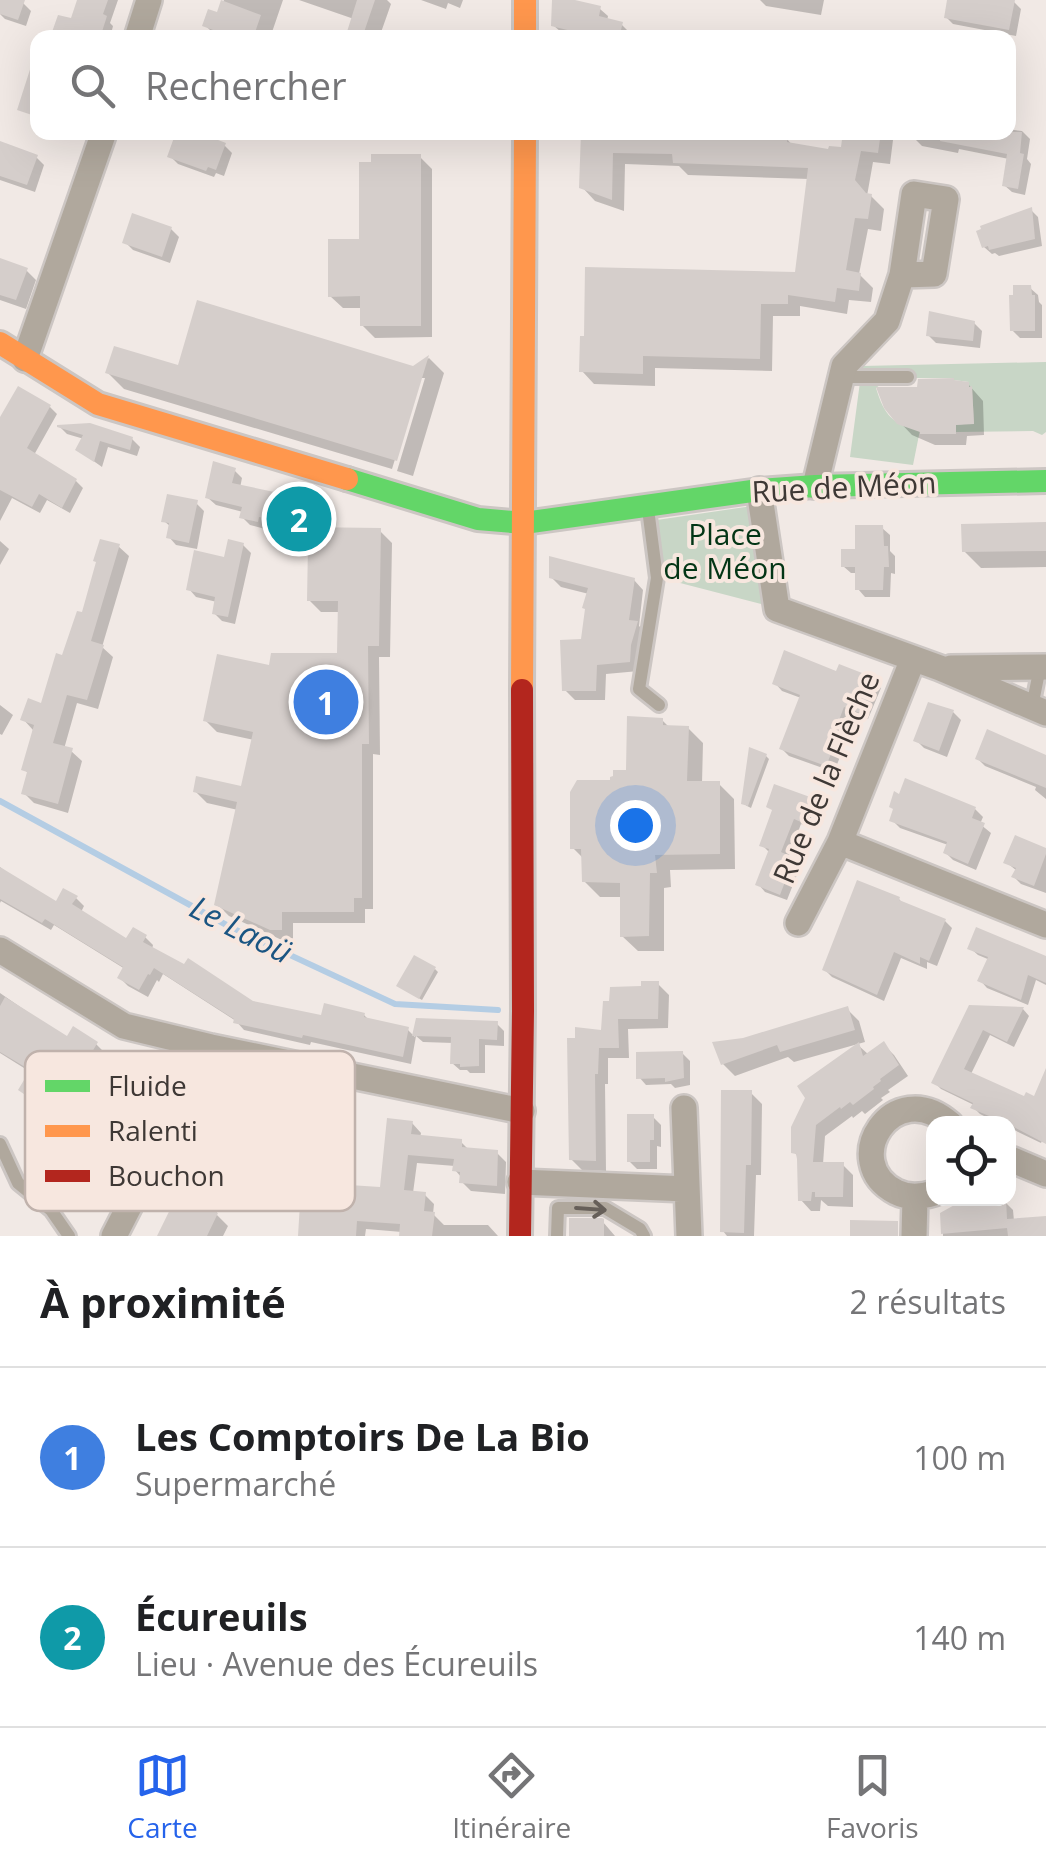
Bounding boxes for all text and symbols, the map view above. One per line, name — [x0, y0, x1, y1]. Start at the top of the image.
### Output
search box — [30, 30, 1016, 140]
icon: search — [65, 58, 120, 113]
text: Rechercher — [145, 59, 347, 111]
street label: Rue de Méon — [751, 461, 937, 512]
pin: 2 — [266, 482, 332, 556]
park label: Place de Méon — [663, 513, 787, 588]
pin: 1 — [294, 664, 358, 740]
street label: Rue de la Flèche — [763, 665, 889, 889]
your location — [610, 800, 661, 851]
water label: Le Laoü — [183, 885, 300, 973]
legend — [25, 1051, 355, 1211]
text: Fluide — [108, 1066, 187, 1104]
text: Ralenti — [108, 1111, 198, 1149]
map controls — [926, 1116, 1016, 1206]
button: locate — [926, 1116, 1016, 1206]
text: Bouchon — [108, 1156, 225, 1194]
one-way arrow — [575, 1200, 607, 1219]
text: À proximité — [40, 1273, 286, 1330]
text: 2 résultats — [850, 1280, 1006, 1323]
text: Les Comptoirs De La Bio — [135, 1410, 590, 1462]
text: 1 — [63, 1436, 82, 1479]
text: 100 m — [913, 1436, 1006, 1479]
text: Supermarché — [135, 1462, 336, 1505]
text: Écureuils — [135, 1590, 308, 1642]
text: 2 — [63, 1616, 82, 1659]
text: 140 m — [913, 1616, 1006, 1659]
text: Lieu · Avenue des Écureuils — [135, 1642, 538, 1685]
tab: Carte — [127, 1748, 198, 1846]
tab: Itinéraire — [452, 1748, 571, 1846]
tab: Favoris — [826, 1748, 919, 1846]

